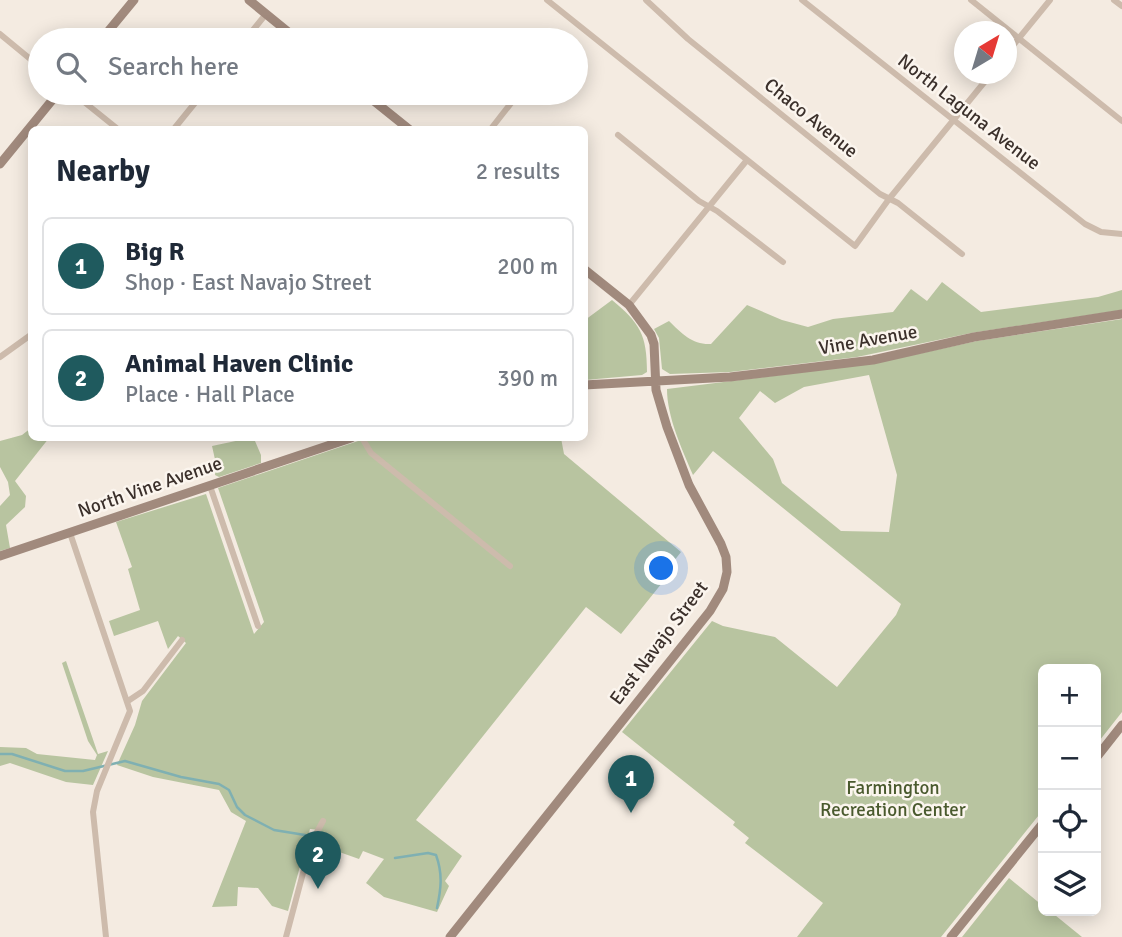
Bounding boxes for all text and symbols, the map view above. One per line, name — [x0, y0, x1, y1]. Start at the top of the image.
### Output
north arrow — [954, 21, 1017, 84]
search box — [28, 28, 588, 105]
icon: search — [52, 48, 90, 86]
street label: North Laguna Avenue — [893, 49, 1045, 175]
text: Search here — [108, 51, 239, 83]
street label: Chaco Avenue — [759, 73, 863, 163]
text: Nearby — [56, 153, 150, 190]
text: 2 results — [476, 157, 560, 186]
text: Big R — [125, 236, 184, 268]
text: 1 — [75, 252, 87, 281]
text: 200 m — [497, 252, 558, 281]
text: Shop · East Navajo Street — [125, 268, 372, 297]
street label: Vine Avenue — [817, 320, 919, 360]
text: Animal Haven Clinic — [125, 348, 353, 380]
text: 2 — [75, 364, 87, 393]
text: 390 m — [497, 364, 558, 393]
text: Place · Hall Place — [125, 380, 295, 409]
street label: North Vine Avenue — [75, 451, 225, 523]
your location — [644, 551, 678, 585]
street label: East Navajo Street — [605, 576, 714, 710]
map controls — [1038, 664, 1101, 916]
button: + — [1038, 664, 1101, 727]
button: − — [1038, 727, 1101, 790]
pin: 1 — [608, 755, 654, 813]
park label: Farmington Recreation Center — [820, 776, 966, 822]
button: locate — [1038, 790, 1101, 853]
pin: 2 — [295, 831, 341, 889]
button: layers — [1038, 853, 1101, 916]

